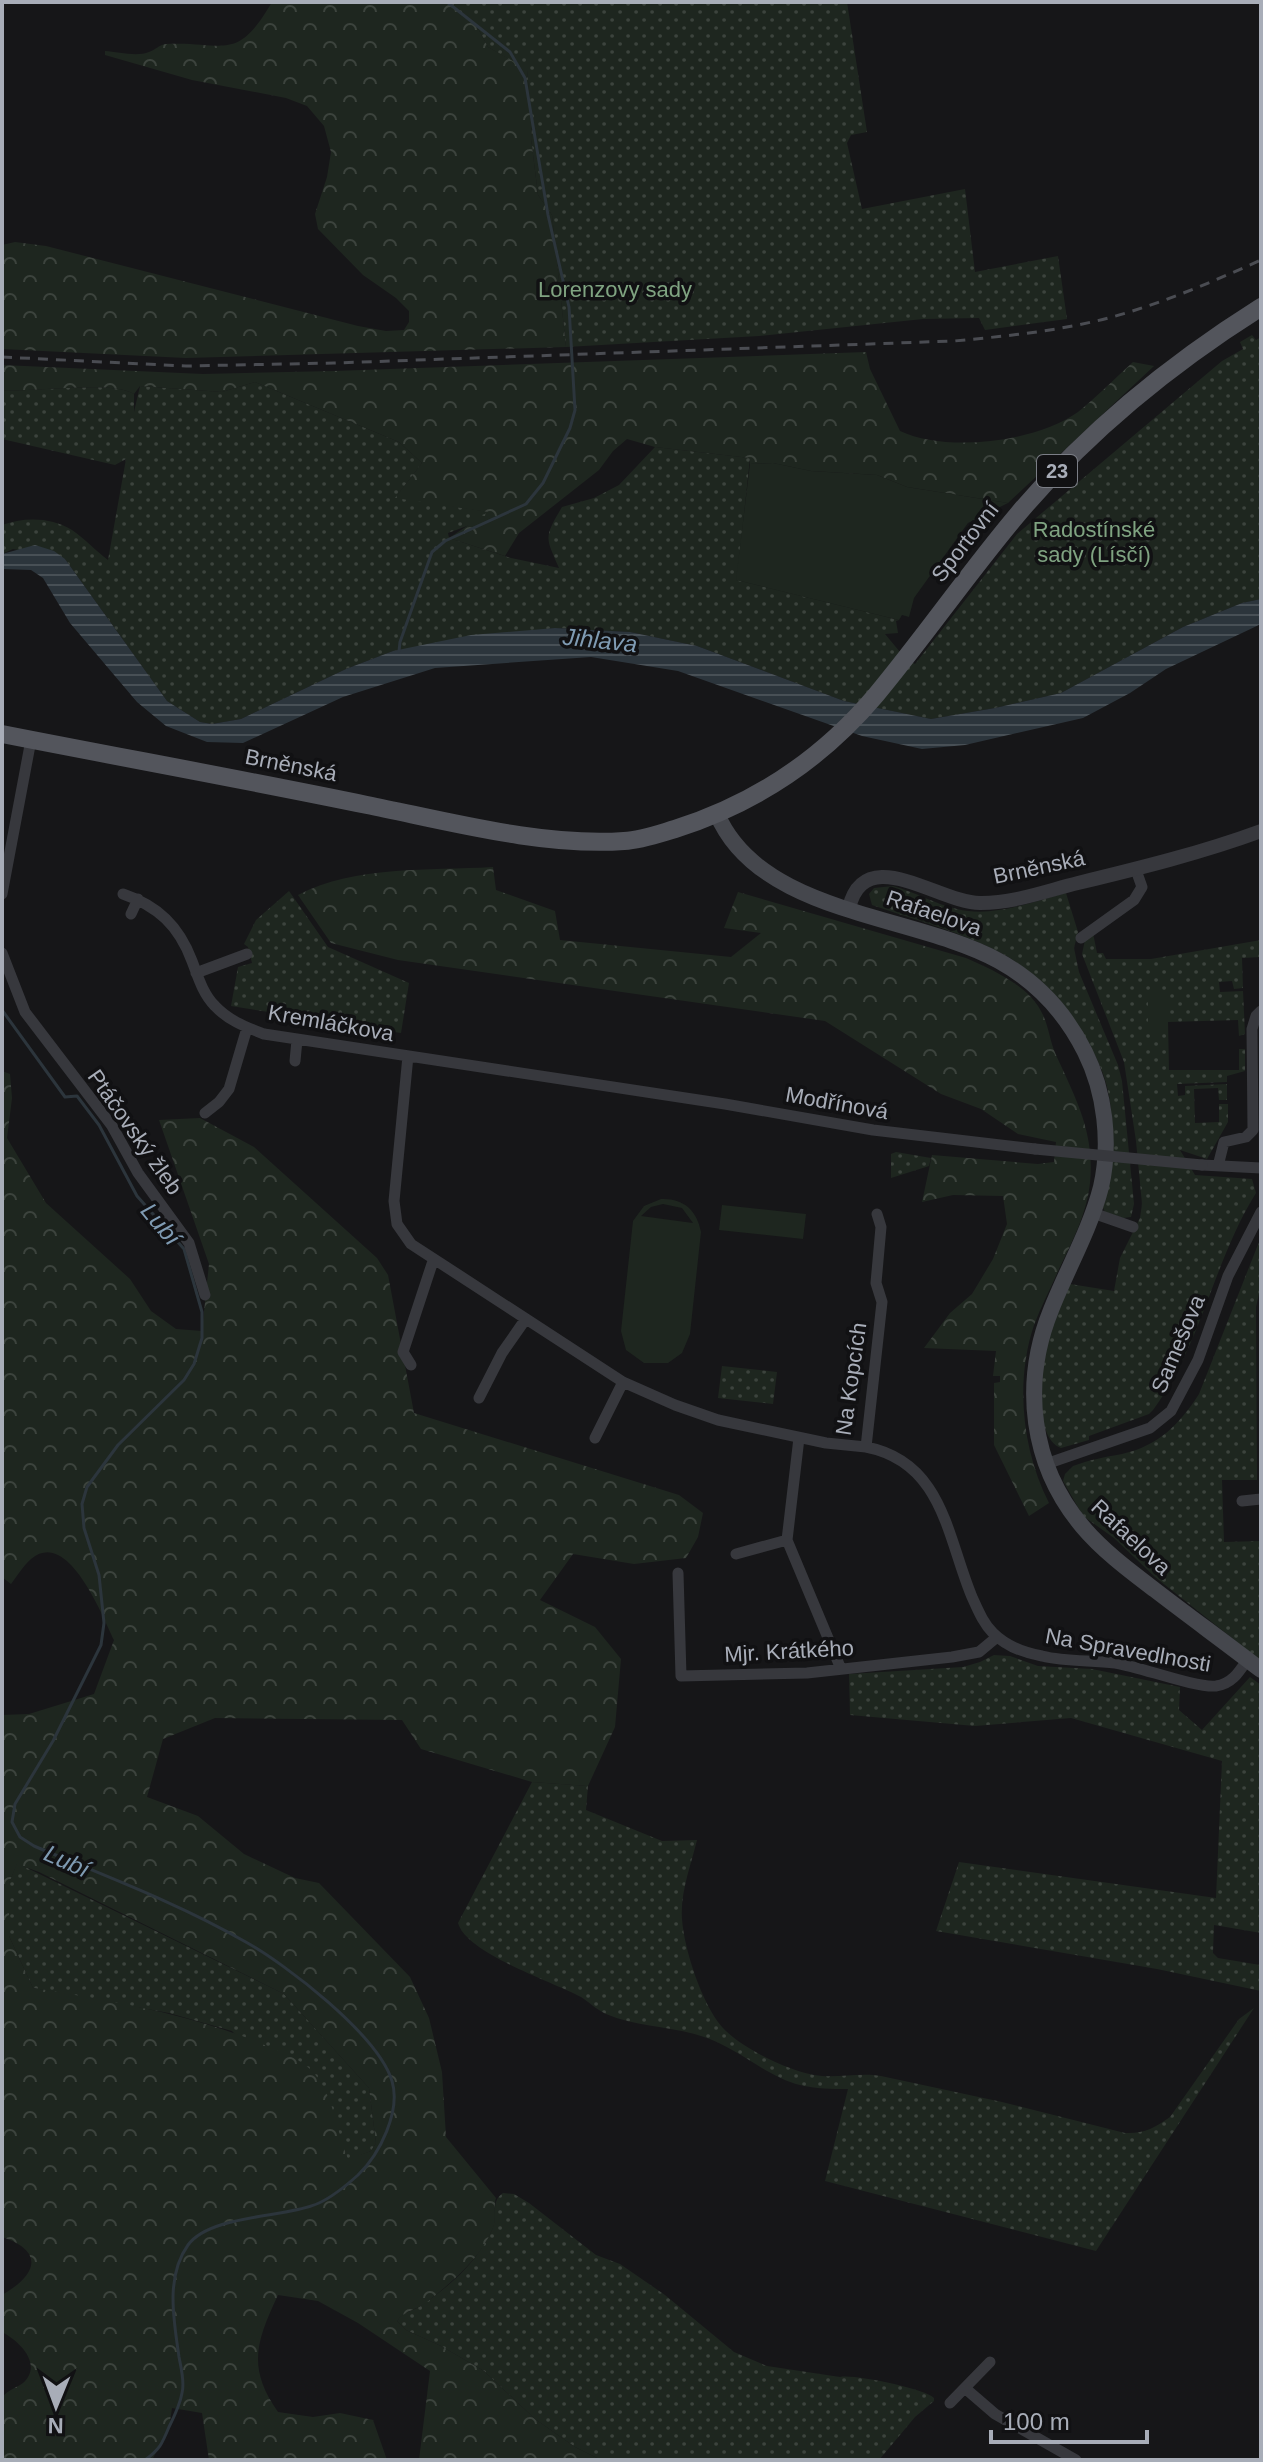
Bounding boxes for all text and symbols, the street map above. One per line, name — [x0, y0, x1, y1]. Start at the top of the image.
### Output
park label: Lorenzovy sady — [538, 277, 692, 302]
road number: 23 — [1037, 455, 1077, 487]
street label: Sportovní — [926, 497, 1004, 587]
park label: Radostínské sady (Lísčí) — [1033, 517, 1155, 567]
water label: Jihlava — [560, 623, 639, 657]
street label: Brněnská — [243, 744, 340, 786]
street label: Brněnská — [991, 845, 1088, 889]
street label: Rafaelova — [883, 885, 986, 941]
street label: Kremláčkova — [266, 1000, 397, 1046]
street label: Ptáčovský žleb — [83, 1065, 187, 1199]
street label: Modřínová — [784, 1082, 891, 1124]
water label: Lubí — [136, 1197, 188, 1252]
street label: Samešova — [1146, 1291, 1210, 1397]
street label: Na Kopcích — [831, 1321, 871, 1437]
street label: Rafaelova — [1086, 1494, 1176, 1580]
street label: Na Spravedlnosti — [1043, 1623, 1213, 1677]
street label: Mjr. Krátkého — [724, 1635, 854, 1667]
water label: Lubí — [40, 1839, 96, 1884]
north arrow — [16, 2366, 96, 2446]
scale bar — [991, 2394, 1147, 2444]
text: 100 m — [1003, 2408, 1070, 2435]
text: N — [47, 2413, 64, 2438]

